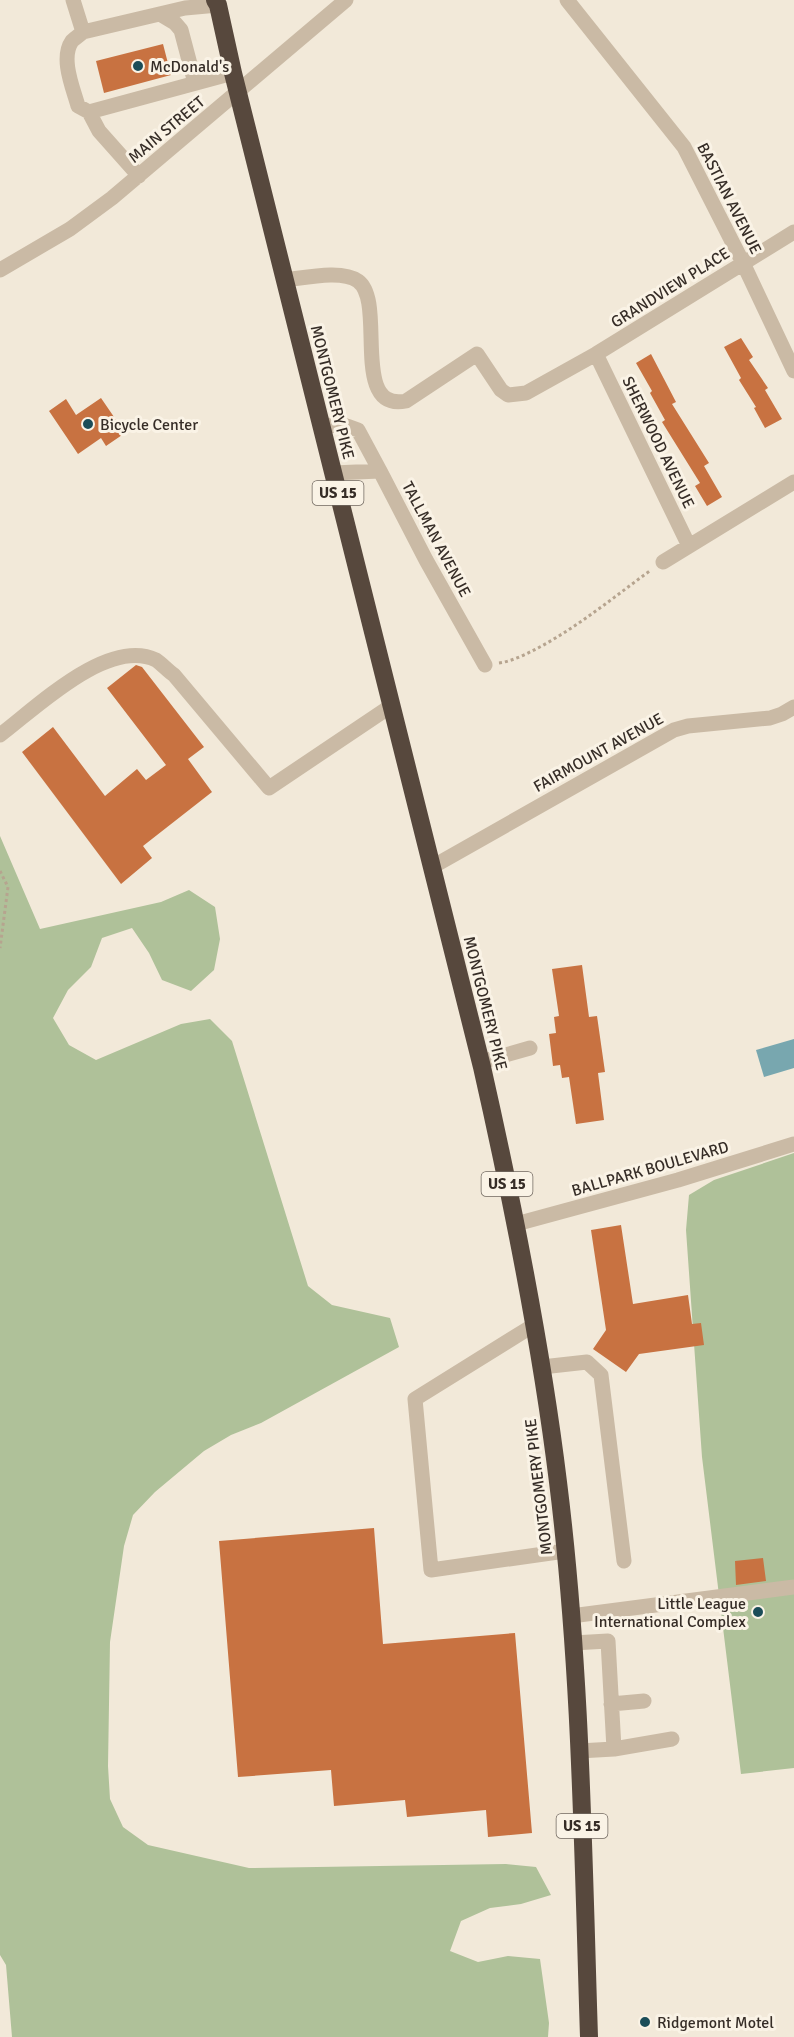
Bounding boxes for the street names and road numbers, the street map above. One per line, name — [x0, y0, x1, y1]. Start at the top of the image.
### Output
street label: MAIN STREET — [124, 92, 209, 168]
street label: BASTIAN AVENUE — [692, 139, 766, 258]
street label: GRANDVIEW PLACE — [607, 243, 734, 332]
street label: MONTGOMERY PIKE — [306, 323, 358, 461]
street label: SHERWOOD AVENUE — [617, 373, 699, 512]
street label: TALLMAN AVENUE — [397, 478, 475, 601]
road number: US 15 — [312, 481, 364, 505]
street label: FAIRMOUNT AVENUE — [530, 709, 667, 797]
street label: MONTGOMERY PIKE — [459, 934, 511, 1072]
street label: BALLPARK BOULEVARD — [569, 1137, 731, 1201]
road number: US 15 — [482, 1172, 532, 1196]
street label: MONTGOMERY PIKE — [521, 1417, 557, 1556]
road number: US 15 — [556, 1814, 608, 1838]

